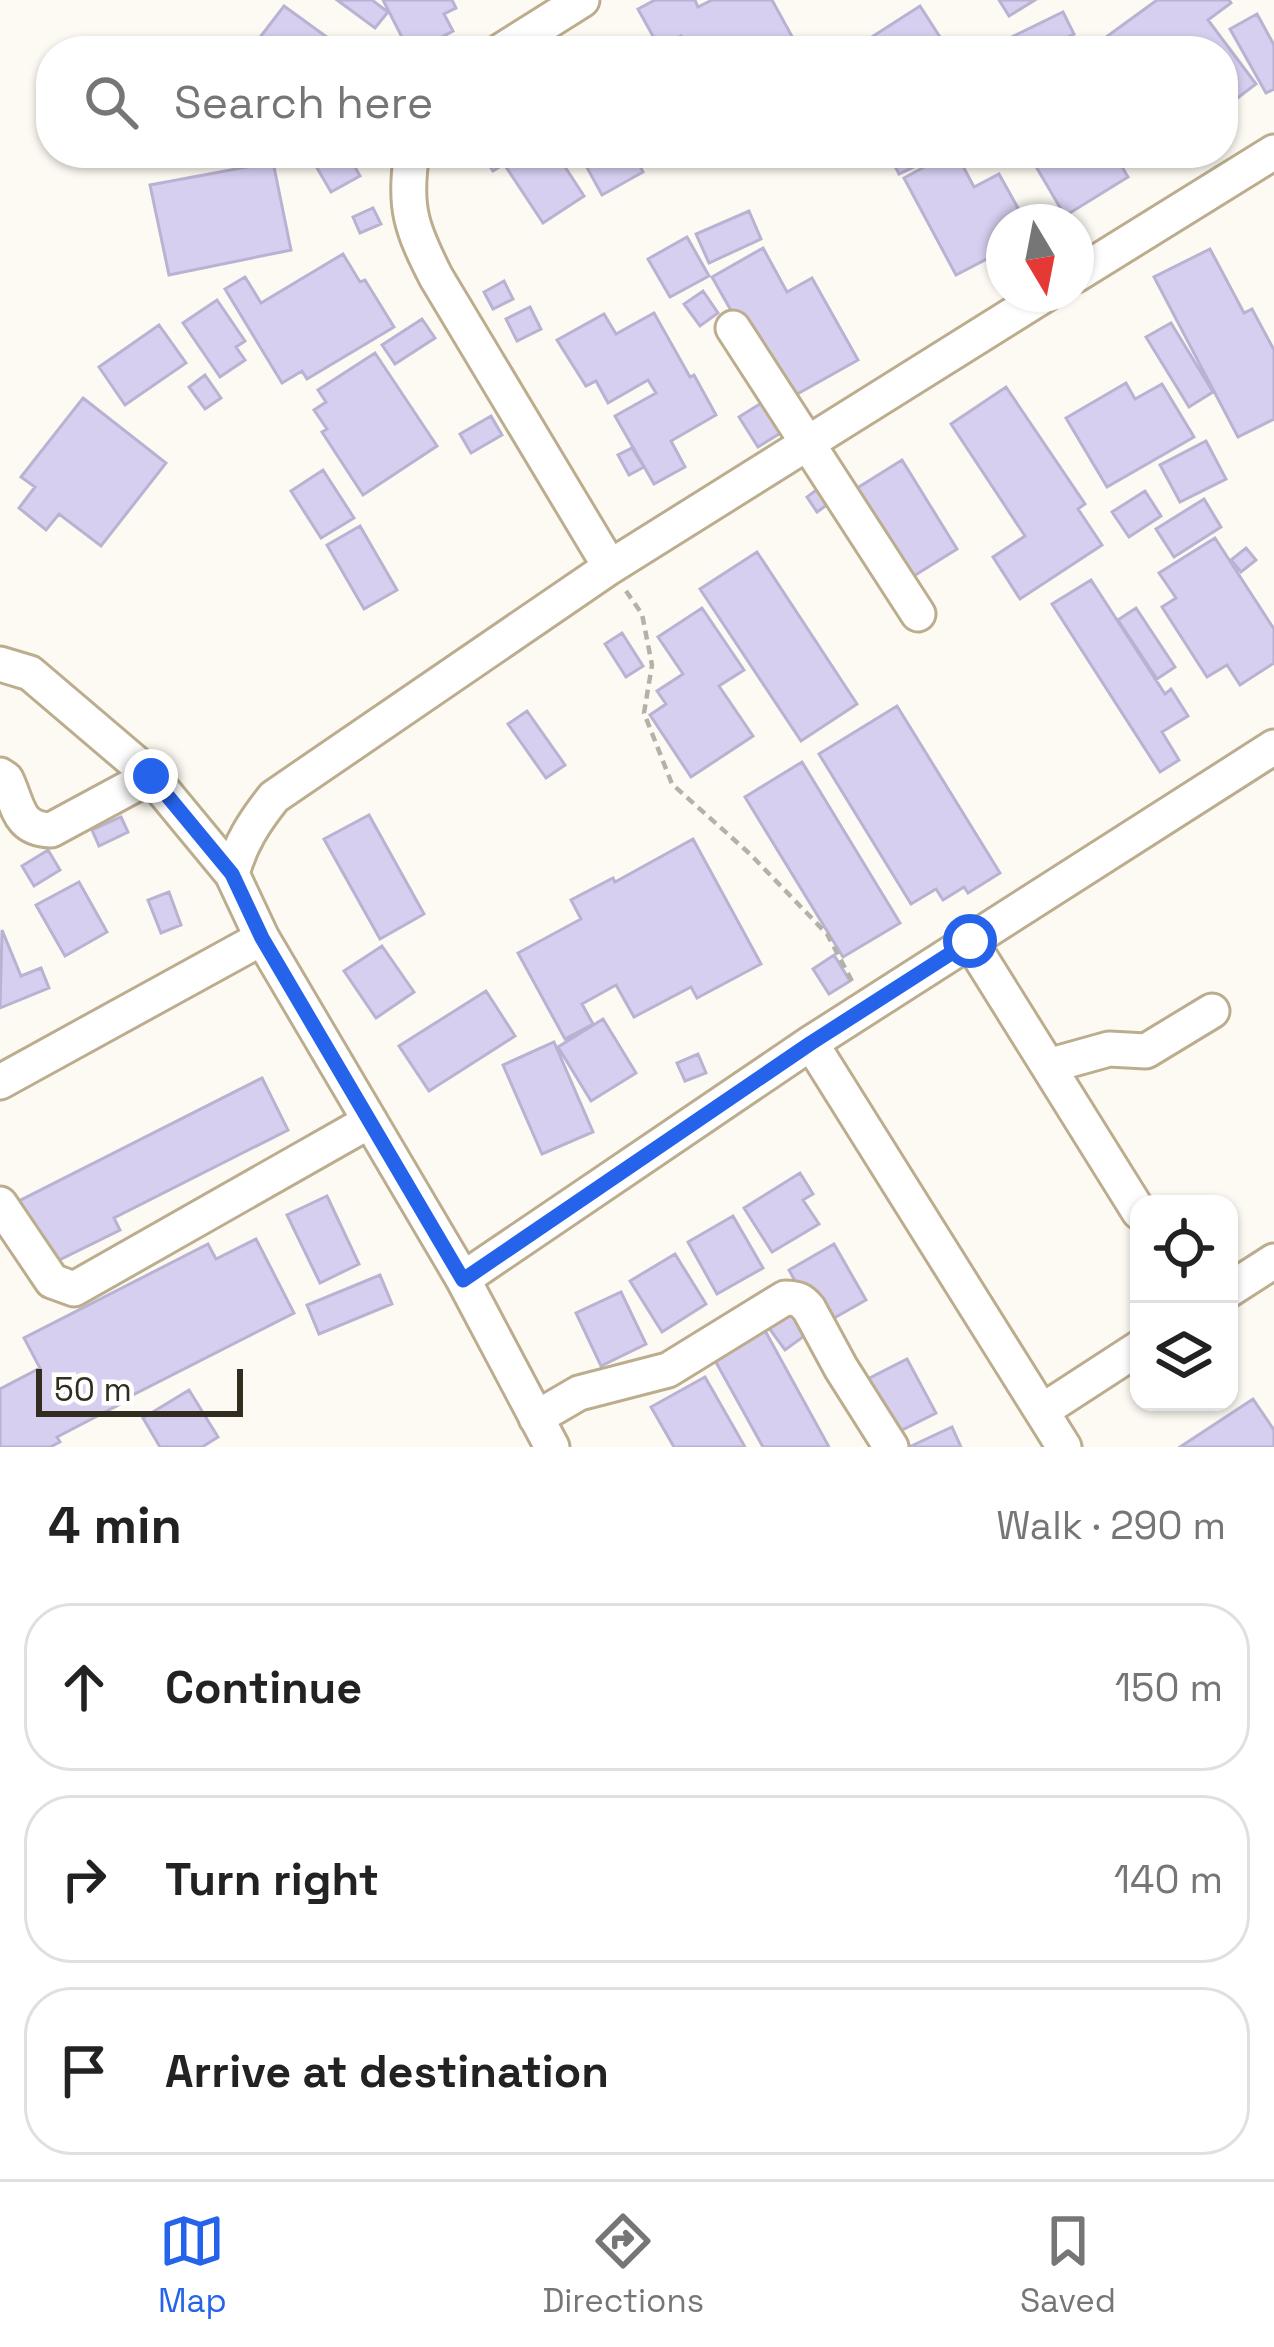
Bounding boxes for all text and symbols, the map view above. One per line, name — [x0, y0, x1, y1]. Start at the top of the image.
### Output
search box — [36, 36, 1238, 168]
icon: search — [78, 69, 144, 135]
text: Search here — [174, 74, 433, 131]
north arrow — [986, 204, 1094, 312]
route end — [124, 749, 178, 803]
route start — [943, 914, 997, 968]
map controls — [1130, 1195, 1238, 1411]
button: locate — [1130, 1195, 1238, 1303]
button: layers — [1130, 1303, 1238, 1411]
scale bar — [36, 1363, 243, 1416]
text: 50 m — [54, 1369, 132, 1411]
text: 4 min — [48, 1493, 182, 1558]
text: Walk · 290 m — [996, 1501, 1226, 1550]
icon: ahead — [51, 1654, 117, 1720]
text: Continue — [165, 1659, 362, 1716]
text: 150 m — [1115, 1663, 1223, 1712]
icon: right — [51, 1846, 117, 1912]
text: Turn right — [165, 1851, 379, 1908]
text: 140 m — [1114, 1855, 1223, 1904]
icon: arrive — [51, 2038, 117, 2104]
text: Arrive at destination — [165, 2043, 609, 2100]
tab: Map — [158, 2208, 227, 2322]
tab: Directions — [542, 2208, 704, 2322]
tab: Saved — [1020, 2208, 1116, 2322]

